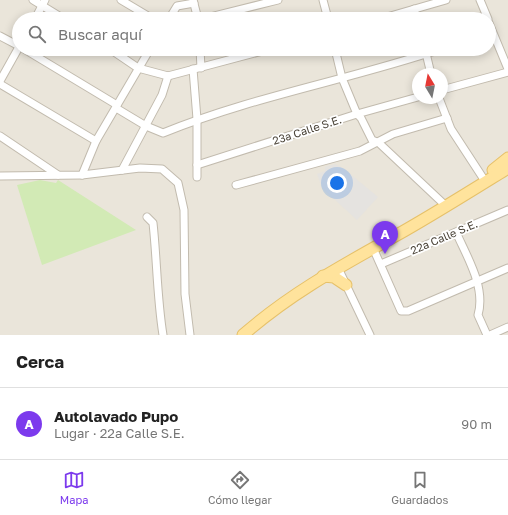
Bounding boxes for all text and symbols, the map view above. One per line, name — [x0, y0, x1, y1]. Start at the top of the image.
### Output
search box — [12, 12, 496, 56]
icon: search — [26, 23, 48, 45]
text: Buscar aquí — [58, 25, 142, 43]
north arrow — [412, 68, 448, 104]
street label: 23a Calle S.E. — [271, 112, 343, 147]
your location — [327, 173, 347, 193]
street label: 22a Calle S.E. — [408, 217, 479, 257]
pin: A — [372, 221, 398, 254]
text: Cerca — [16, 351, 64, 372]
text: Autolavado Pupo — [54, 407, 178, 425]
text: A — [24, 416, 34, 432]
text: 90 m — [461, 416, 492, 432]
text: Lugar · 22a Calle S.E. — [54, 425, 185, 441]
tab: Mapa — [60, 469, 88, 506]
tab: Cómo llegar — [208, 469, 272, 506]
tab: Guardados — [391, 469, 448, 506]

